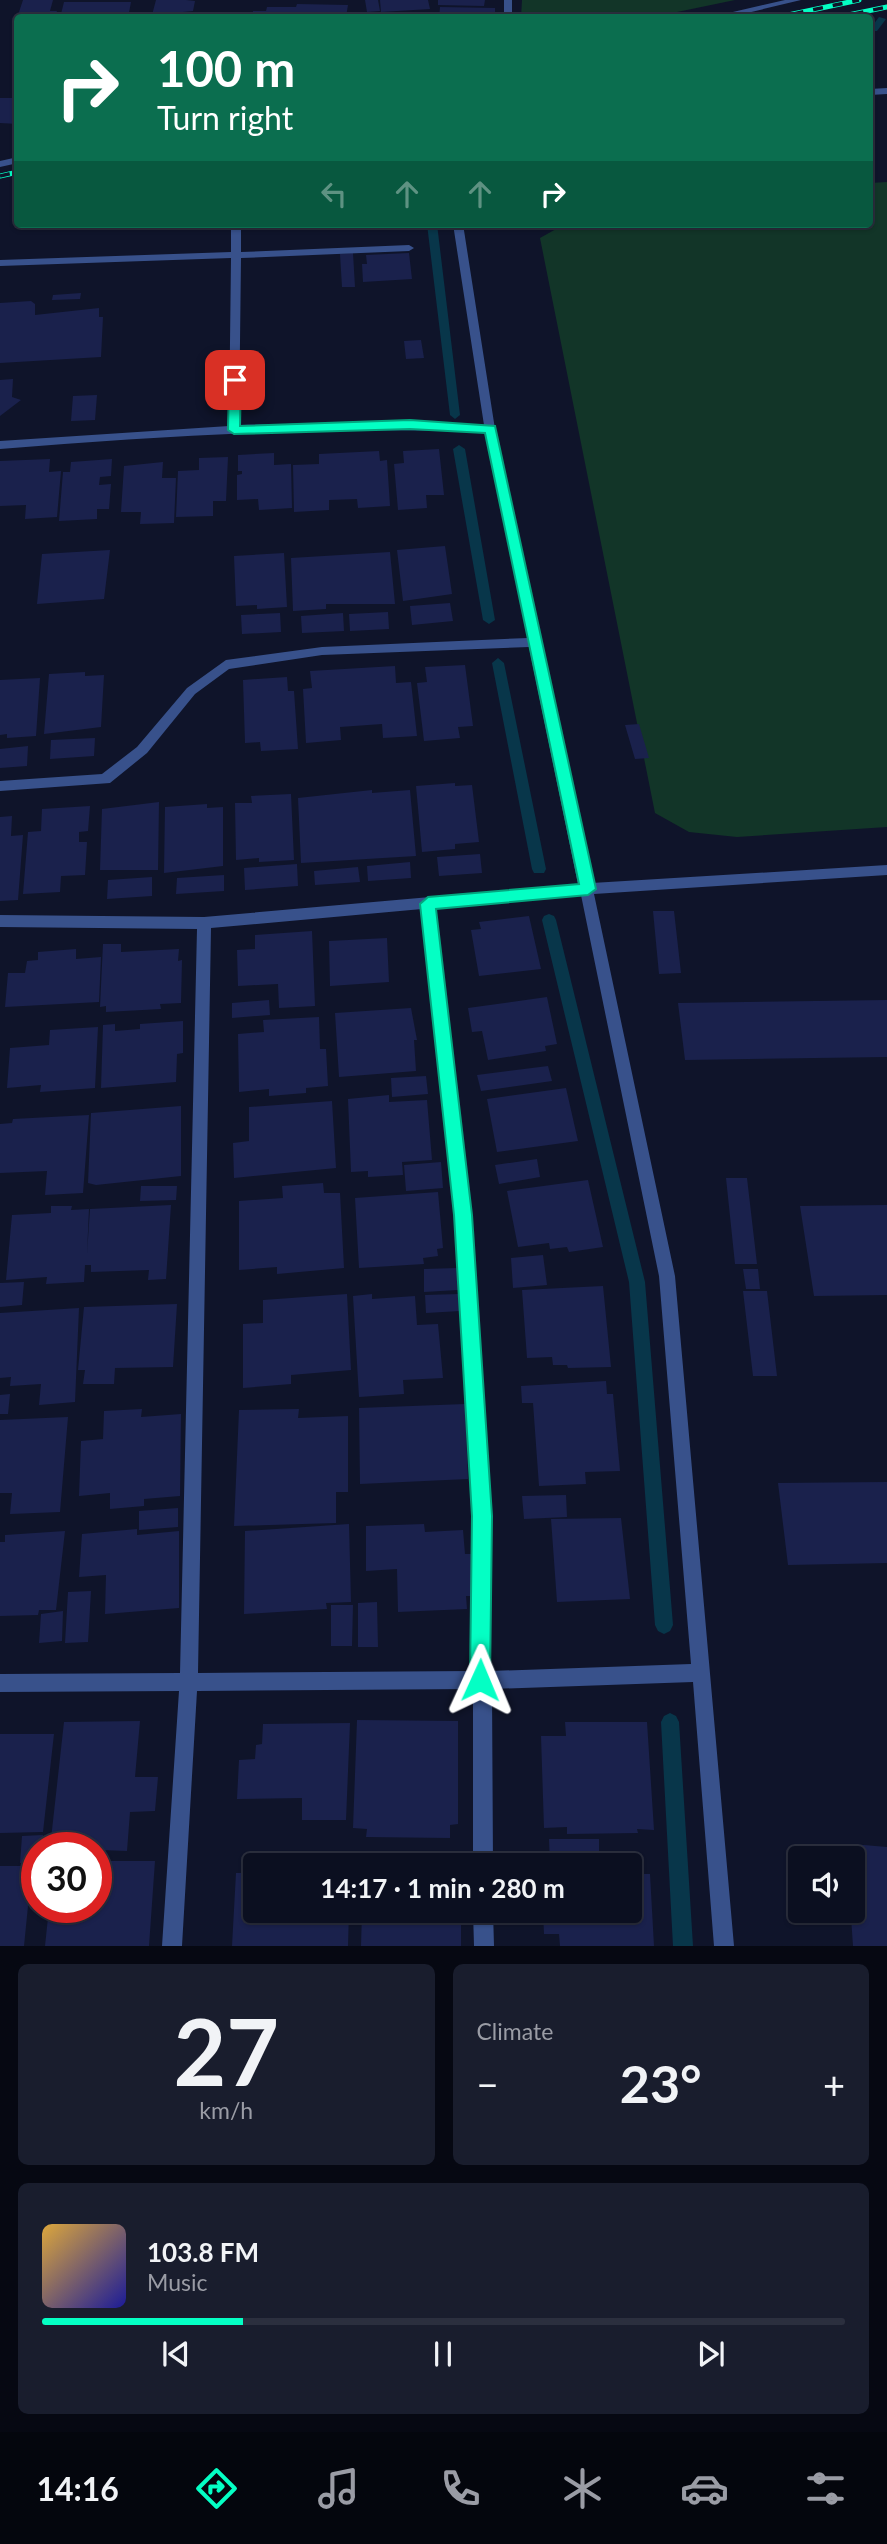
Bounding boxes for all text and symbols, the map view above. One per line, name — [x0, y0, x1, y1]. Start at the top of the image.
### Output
text: 100 m — [157, 39, 295, 97]
icon: right — [42, 42, 133, 133]
text: Turn right — [157, 98, 293, 137]
icon: left — [315, 175, 353, 213]
icon: ahead — [388, 175, 426, 213]
icon: ahead — [461, 175, 499, 213]
icon: right — [534, 175, 572, 213]
pin — [205, 350, 265, 410]
icon: arrive — [216, 361, 254, 399]
position arrow — [443, 1643, 517, 1717]
speed limit sign: 30 — [21, 1832, 112, 1923]
map controls — [788, 1846, 865, 1923]
button: sound — [788, 1846, 865, 1923]
text: 14:17 · 1 min · 280 m — [320, 1872, 565, 1904]
text: 27 — [173, 1996, 279, 2105]
text: Climate — [477, 2017, 553, 2045]
text: 23° — [620, 2052, 702, 2114]
text: − — [477, 2061, 499, 2107]
text: + — [823, 2061, 845, 2107]
text: km/h — [199, 2096, 253, 2124]
text: 103.8 FM — [147, 2236, 259, 2268]
text: Music — [147, 2268, 207, 2296]
icon: previous — [157, 2335, 195, 2373]
icon: pause — [424, 2335, 462, 2373]
icon: next — [692, 2335, 730, 2373]
icon: directions — [192, 2464, 241, 2513]
icon: music — [314, 2464, 363, 2513]
icon: phone — [436, 2464, 485, 2513]
icon: climate — [558, 2464, 607, 2513]
icon: car — [680, 2464, 729, 2513]
icon: filters — [801, 2464, 850, 2513]
text: 14:16 — [36, 2469, 119, 2508]

